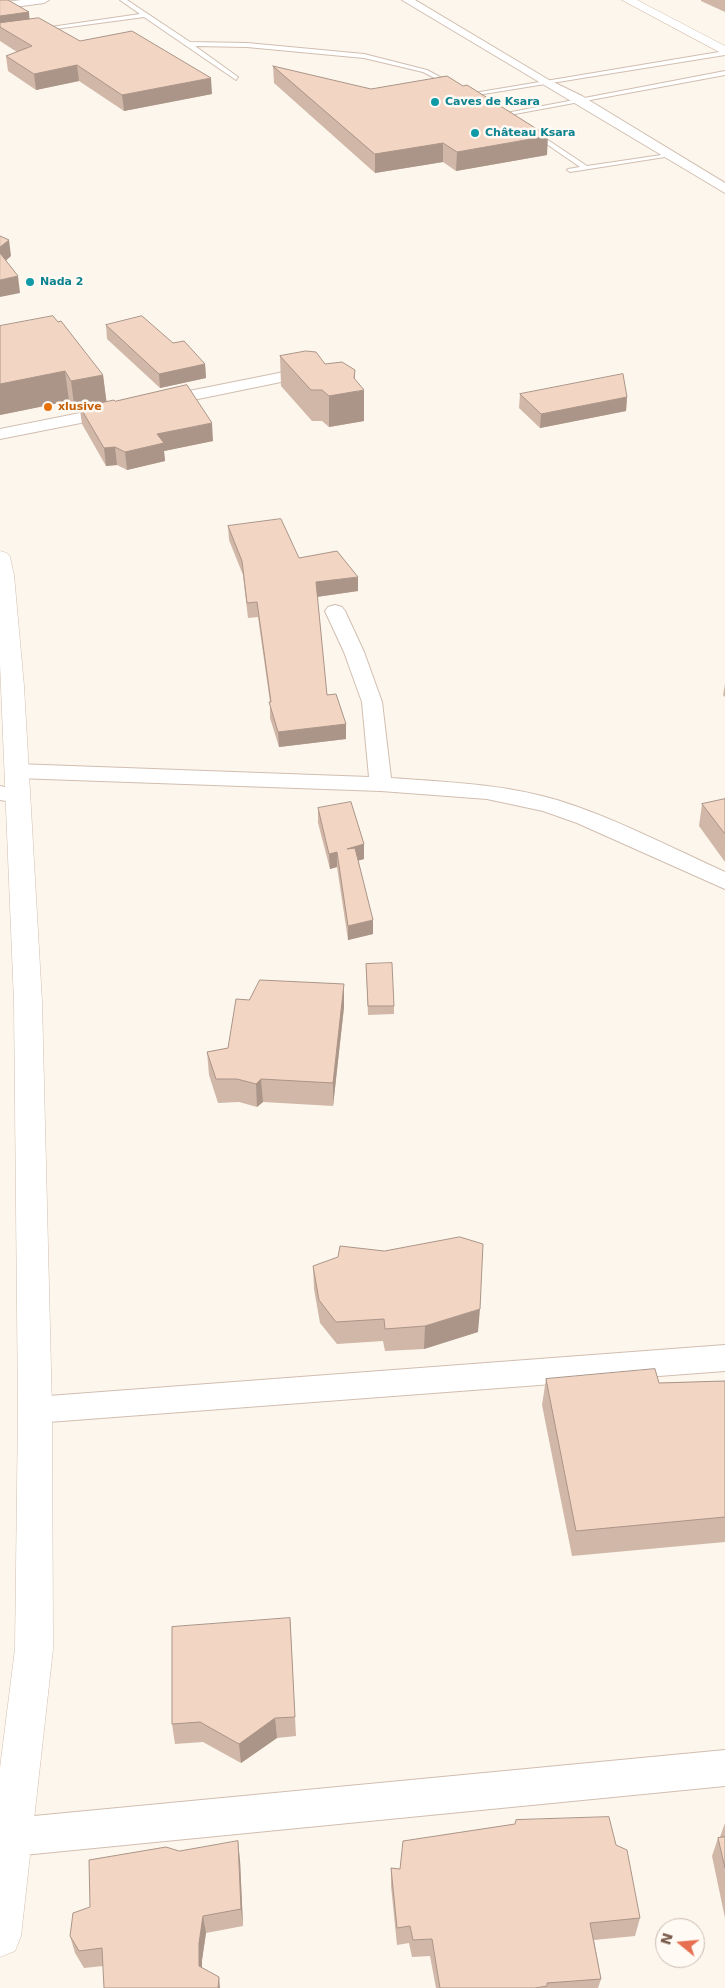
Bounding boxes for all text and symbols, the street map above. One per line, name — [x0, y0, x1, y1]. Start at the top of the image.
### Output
place label: Caves de Ksara — [445, 95, 540, 109]
marker: Caves de Ksara — [429, 96, 441, 108]
place label: Château Ksara — [485, 126, 575, 140]
marker: Château Ksara — [469, 127, 481, 139]
place label: Nada 2 — [40, 275, 83, 289]
marker: Nada 2 — [24, 276, 36, 288]
place label: xlusive — [58, 400, 102, 414]
marker: xlusive — [42, 401, 54, 413]
north arrow — [655, 1918, 705, 1968]
text: N — [657, 1931, 676, 1947]

